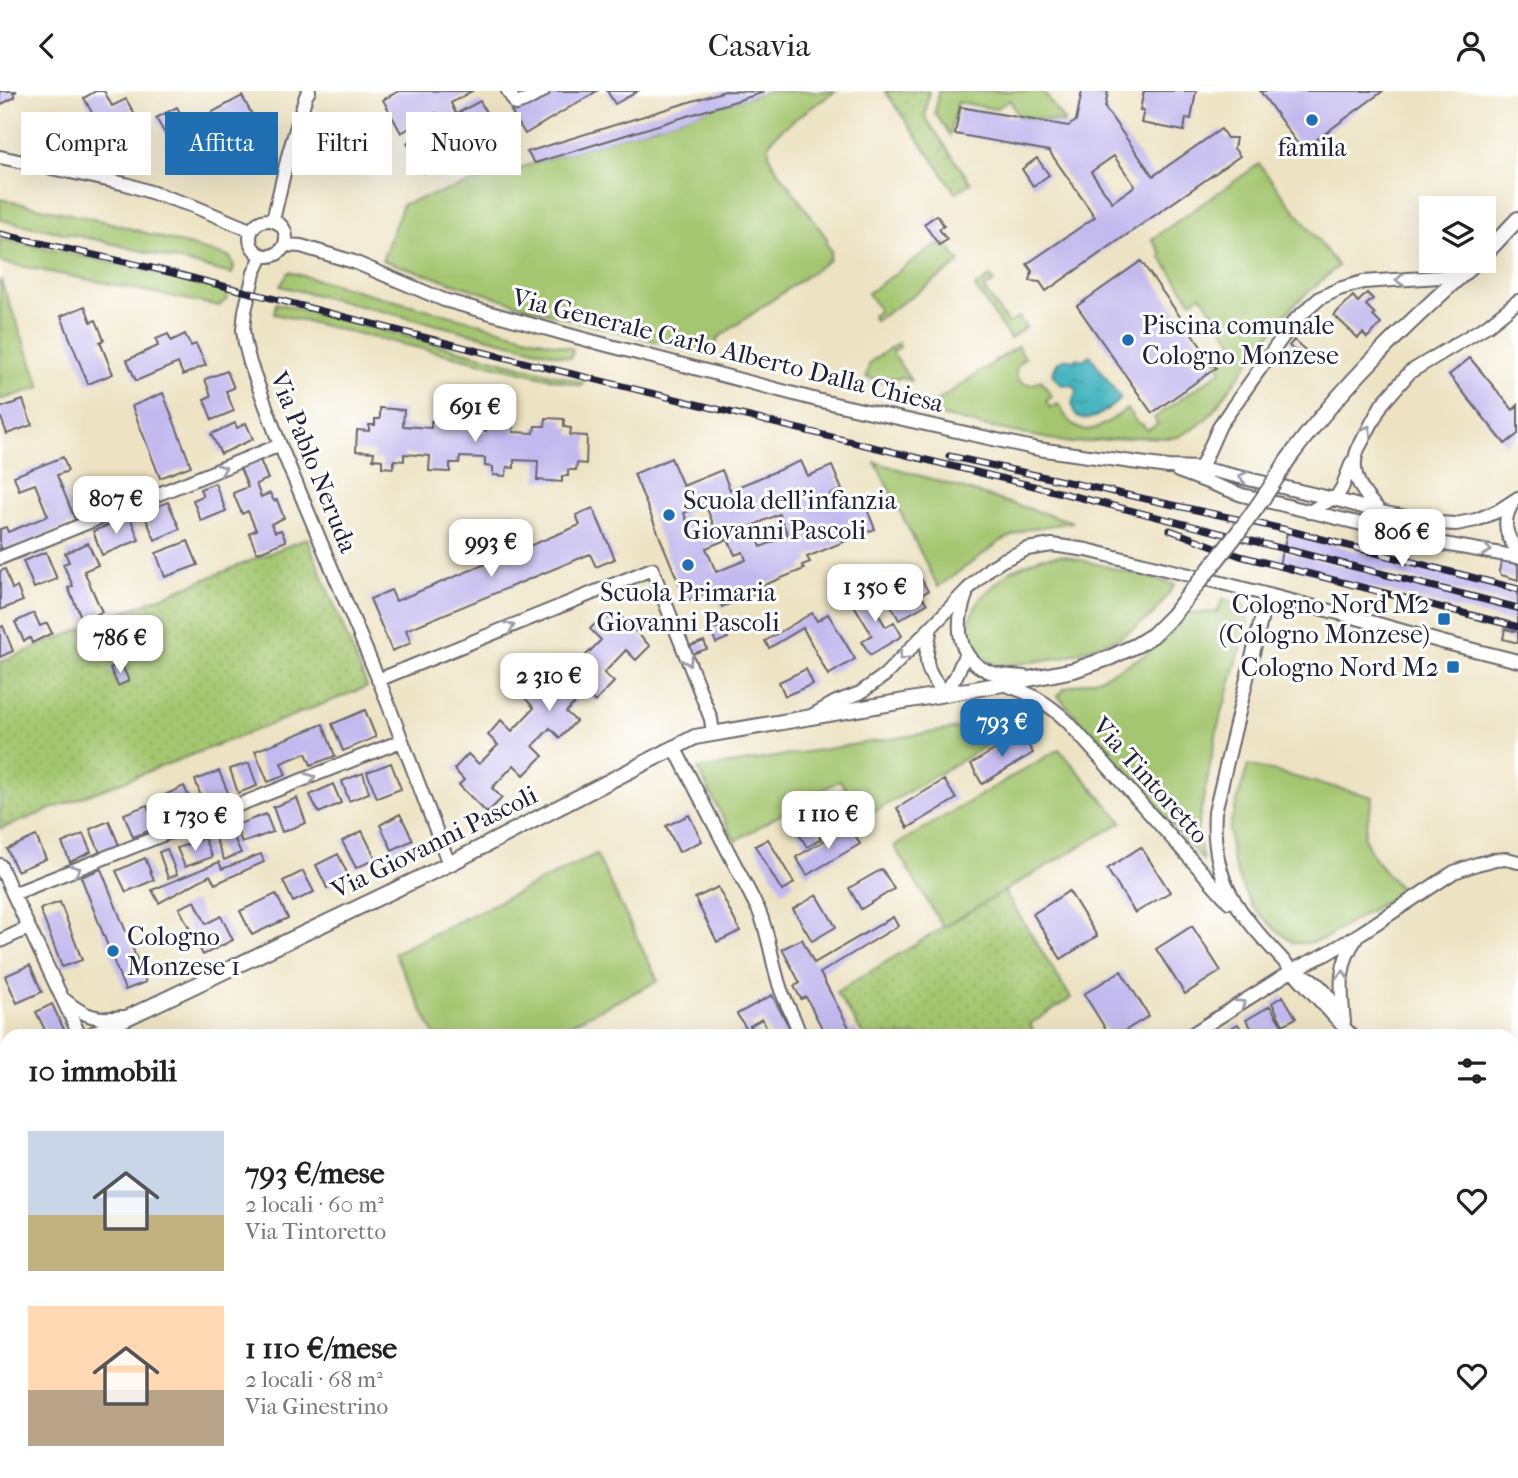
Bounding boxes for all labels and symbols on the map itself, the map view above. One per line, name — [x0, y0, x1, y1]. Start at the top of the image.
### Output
marker: famila — [1304, 112, 1320, 128]
place label: famila — [1277, 132, 1348, 163]
one-way arrow — [1395, 272, 1406, 287]
street label: Via Generale Carlo Alberto Dalla Chiesa — [508, 282, 948, 419]
place label: Piscina comunale Cologno Monzese — [1142, 310, 1339, 371]
marker: Piscina comunale Cologno Monzese — [1120, 332, 1136, 348]
street label: Via Pablo Neruda — [263, 366, 364, 558]
pin: 691 € — [426, 385, 524, 444]
one-way arrow — [1358, 425, 1372, 437]
one-way arrow — [216, 463, 228, 477]
one-way arrow — [1237, 471, 1249, 486]
pin: 807 € — [67, 477, 165, 536]
place label: Scuola dell’infanzia Giovanni Pascoli — [683, 485, 898, 546]
marker: Scuola dell’infanzia Giovanni Pascoli — [661, 507, 677, 523]
pin: 806 € — [1353, 510, 1451, 569]
pin: 993 € — [442, 519, 540, 579]
one-way arrow — [1481, 543, 1493, 558]
marker: Scuola Primaria Giovanni Pascoli — [680, 557, 696, 573]
pin: 1 350 € — [810, 565, 940, 624]
place label: Scuola Primaria Giovanni Pascoli — [596, 577, 780, 638]
place label: Cologno Nord M2 (Cologno Monzese) — [1219, 589, 1430, 650]
marker: Cologno Nord M2 (Cologno Monzese) — [1436, 611, 1452, 627]
pin: 786 € — [71, 615, 169, 675]
one-way arrow — [503, 621, 515, 635]
one-way arrow — [899, 648, 912, 661]
place label: Cologno Nord M2 — [1241, 652, 1439, 683]
pin: 2 310 € — [484, 653, 614, 713]
one-way arrow — [680, 653, 694, 666]
marker: Cologno Nord M2 — [1445, 659, 1461, 675]
pin: 793 € — [953, 699, 1051, 759]
street label: Via Tintoretto — [1085, 710, 1216, 850]
one-way arrow — [304, 772, 316, 786]
street label: Via Giovanni Pascoli — [325, 779, 543, 906]
pin: 1 110 € — [763, 791, 893, 851]
pin: 1 730 € — [130, 793, 260, 853]
one-way arrow — [70, 864, 82, 878]
place label: Cologno Monzese 1 — [127, 921, 240, 982]
marker: Cologno Monzese 1 — [105, 943, 121, 959]
one-way arrow — [1335, 969, 1350, 981]
one-way arrow — [1234, 999, 1247, 1012]

